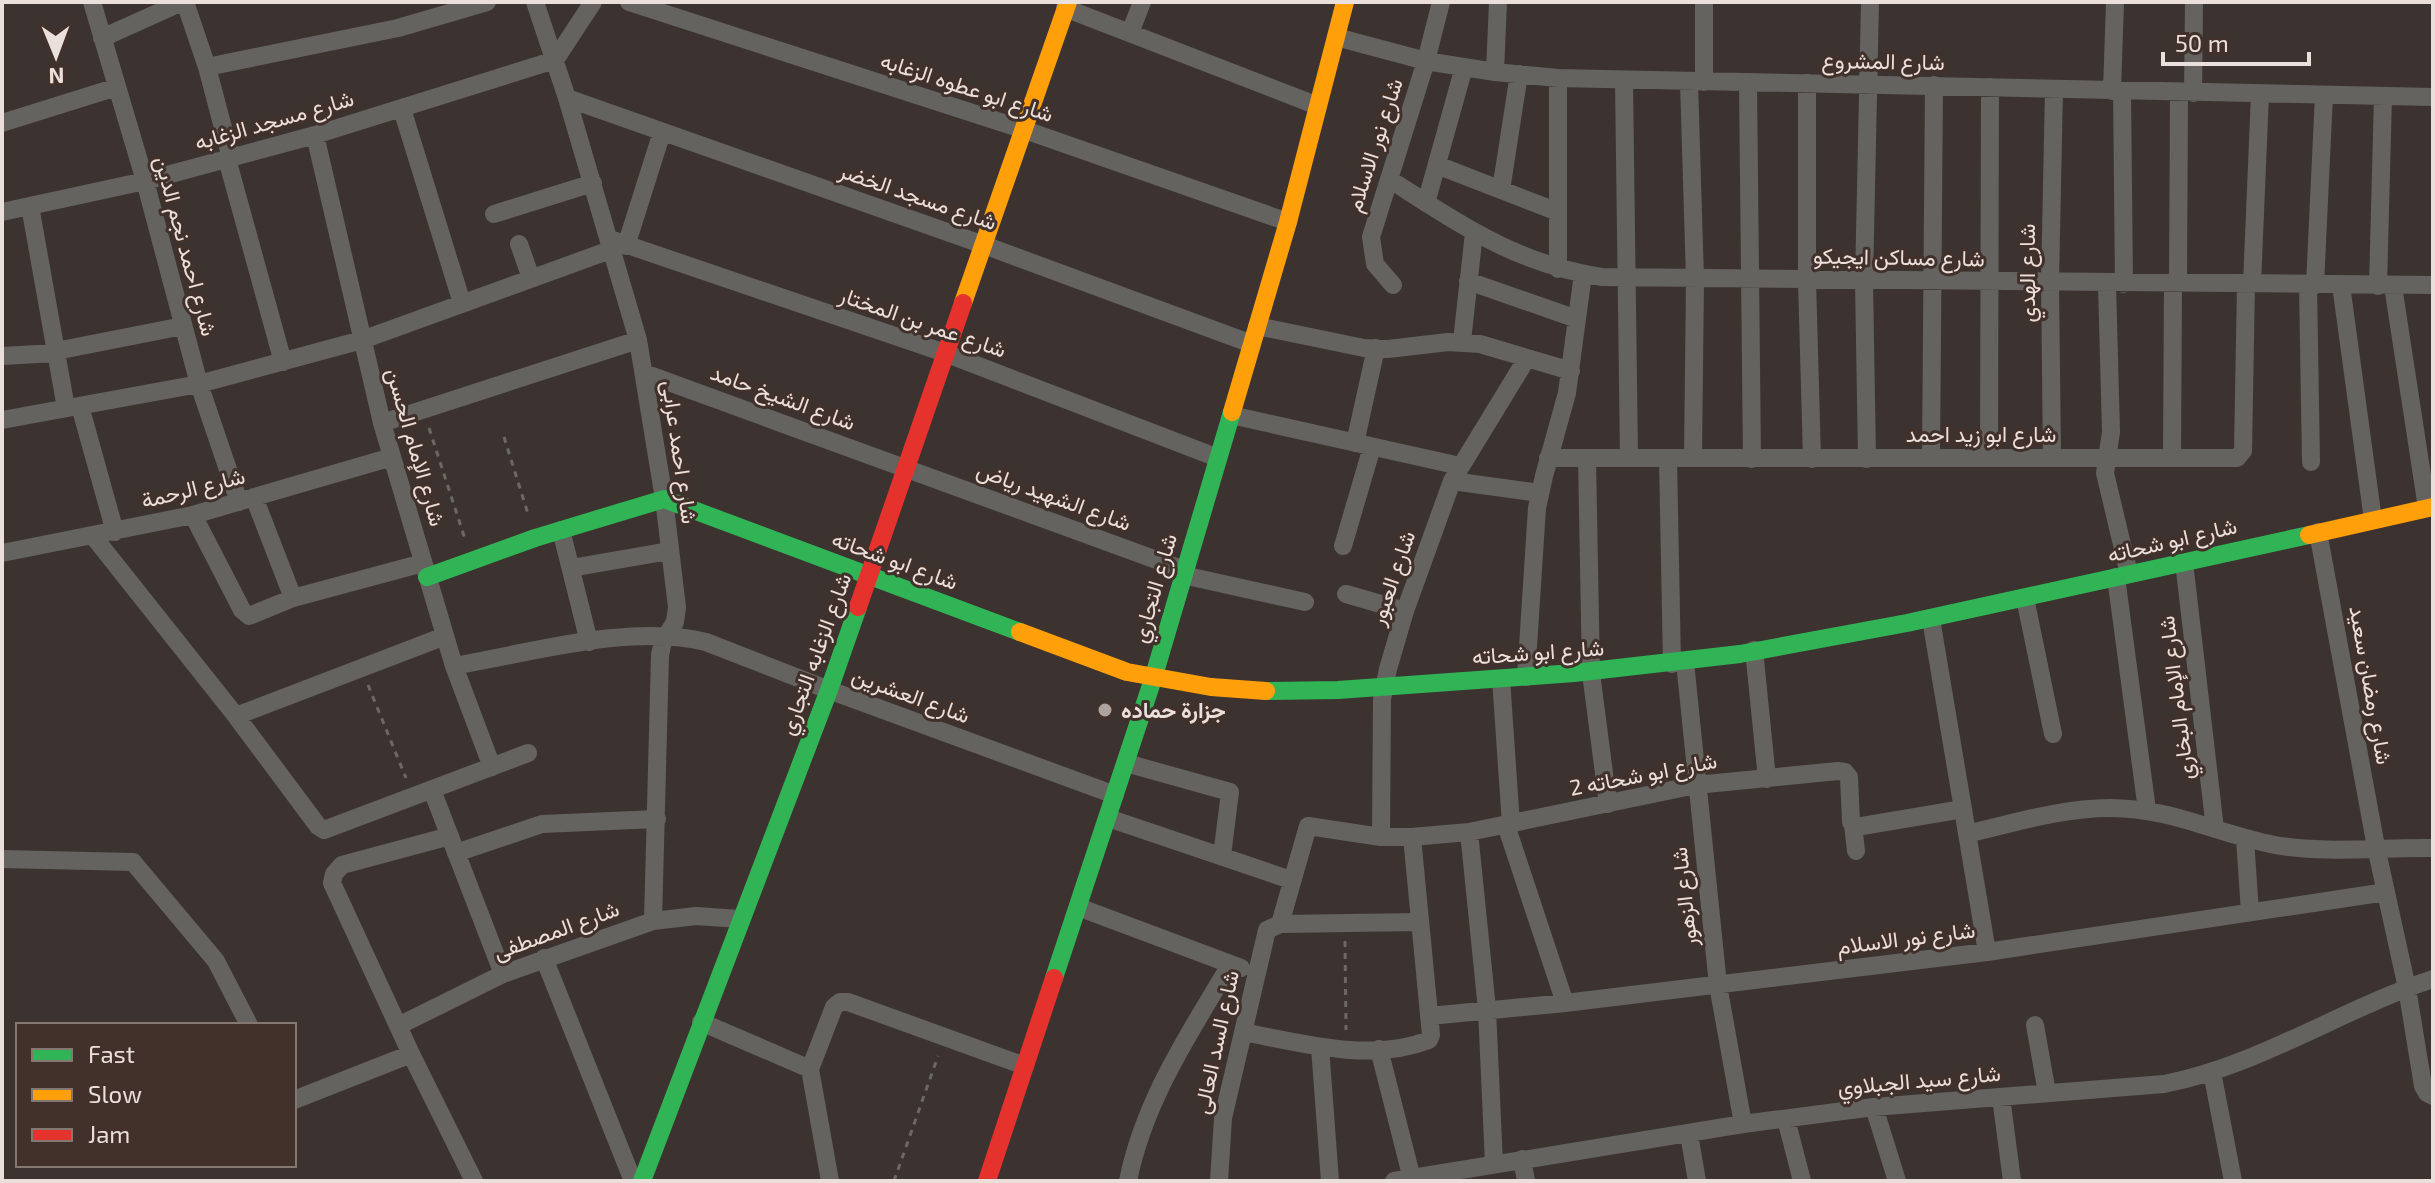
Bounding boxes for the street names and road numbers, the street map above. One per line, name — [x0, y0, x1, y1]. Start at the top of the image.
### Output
street label: شارع ابو عطوه الزغابه — [877, 46, 1057, 129]
street label: شارع المشروع — [1821, 46, 1945, 77]
street label: شارع نور الاسلام — [1339, 75, 1410, 216]
street label: شارع مسجد الزغابه — [191, 84, 357, 157]
street label: شارع احمد نجم الدين — [148, 153, 223, 339]
street label: شارع مسجد الخضر — [834, 156, 1001, 237]
street label: شارع الهدي — [2013, 224, 2046, 322]
street label: شارع مساكن ايجيكو — [1813, 242, 1985, 273]
street label: شارع عمر بن المختار — [835, 280, 1010, 365]
street label: شارع الشيخ حامد — [706, 358, 859, 437]
street label: شارع الإمام الحسن — [379, 365, 452, 530]
street label: شارع احمد عرابى — [655, 378, 704, 526]
street label: شارع ابو زيد احمد — [1906, 420, 2056, 449]
street label: شارع الشهيد رياض — [973, 455, 1135, 538]
street label: شارع الرحمة — [138, 462, 248, 515]
street label: شارع ابو شحاته — [2104, 511, 2240, 569]
street label: شارع ابو شحاته — [828, 524, 962, 597]
street label: شارع العبور — [1362, 527, 1422, 630]
street label: شارع التجاري — [1125, 530, 1188, 647]
street label: شارع الزغابه التجاري — [773, 569, 862, 741]
street label: شارع رمضان سعيد — [2342, 603, 2399, 767]
street label: شارع الإمام البخاري — [2152, 614, 2205, 782]
street label: شارع ابو شحاته — [1471, 633, 1605, 672]
street label: شارع العشرين — [848, 661, 974, 730]
street label: شارع ابو شحاته 2 — [1567, 746, 1719, 803]
street label: شارع الزهور — [1665, 846, 1704, 949]
street label: شارع المصطفى — [489, 894, 623, 967]
street label: شارع نور الاسلام — [1835, 916, 1977, 961]
street label: شارع السد العالى — [1187, 968, 1246, 1117]
street label: شارع سيد الجبلاوي — [1836, 1059, 2002, 1106]

